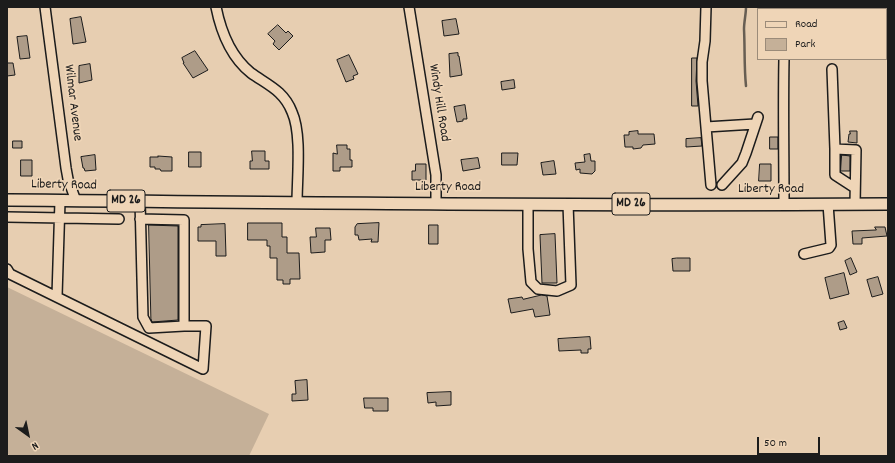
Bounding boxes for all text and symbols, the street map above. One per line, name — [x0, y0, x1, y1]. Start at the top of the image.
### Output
legend — [757, 8, 887, 60]
text: Road — [795, 16, 817, 33]
text: Park — [795, 36, 815, 53]
street label: Windy Hill Road — [424, 63, 452, 143]
street label: Wilmar Avenue — [59, 64, 85, 142]
street label: Liberty Road — [31, 177, 97, 195]
street label: Liberty Road — [415, 180, 481, 196]
street label: Liberty Road — [738, 182, 804, 198]
road number: MD 26 — [107, 190, 145, 212]
road number: MD 26 — [612, 193, 650, 215]
north arrow — [8, 415, 48, 455]
scale bar — [759, 429, 822, 455]
text: 50 m — [764, 435, 787, 452]
text: N — [28, 437, 41, 453]

